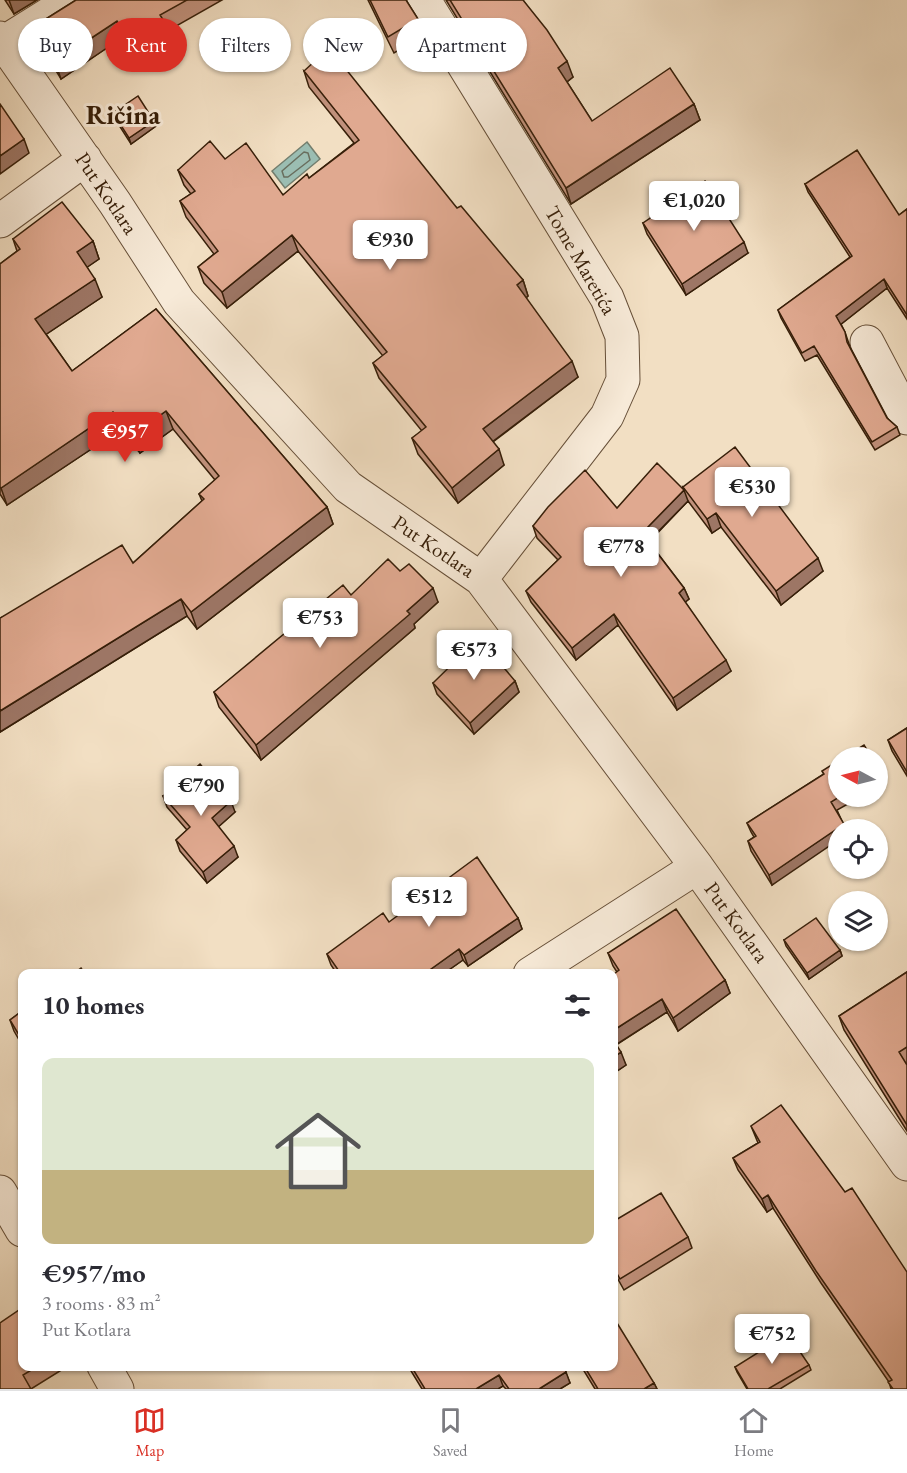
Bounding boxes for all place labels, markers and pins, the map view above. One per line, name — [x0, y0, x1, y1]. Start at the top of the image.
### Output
pin: €1,020 — [645, 181, 743, 232]
pin: €930 — [354, 220, 426, 271]
pin: €957 — [89, 412, 161, 463]
pin: €530 — [716, 467, 788, 518]
pin: €778 — [585, 527, 657, 578]
pin: €753 — [284, 598, 356, 649]
pin: €573 — [438, 630, 510, 681]
pin: €790 — [165, 766, 237, 817]
pin: €512 — [393, 877, 465, 928]
pin: €752 — [736, 1314, 808, 1365]

